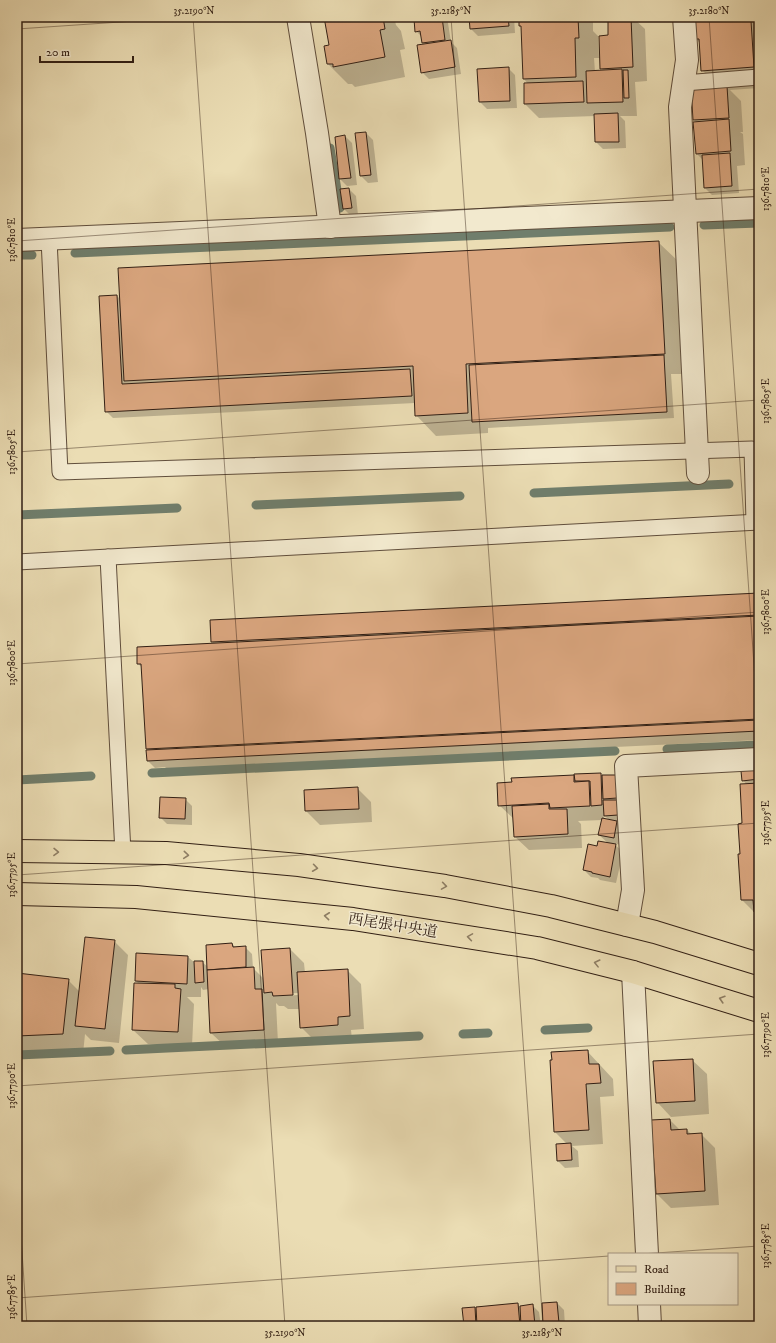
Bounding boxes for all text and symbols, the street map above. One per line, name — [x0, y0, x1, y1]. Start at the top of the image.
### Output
text: 35.2190°N — [173, 5, 215, 17]
text: 35.2185°N — [431, 5, 471, 17]
text: 35.2180°N — [688, 5, 730, 17]
scale bar — [40, 38, 133, 64]
text: 20 m — [46, 45, 70, 60]
text: 136.7810°E — [760, 167, 772, 211]
text: 136.7810°E — [6, 218, 18, 262]
text: 136.7805°E — [760, 378, 772, 424]
text: 136.7805°E — [6, 429, 18, 475]
text: 136.7800°E — [760, 589, 772, 635]
text: 136.7800°E — [6, 640, 18, 686]
text: 136.7795°E — [760, 800, 772, 846]
one-way arrow — [53, 848, 59, 856]
one-way arrow — [183, 851, 189, 860]
text: 136.7795°E — [6, 852, 18, 898]
one-way arrow — [312, 863, 318, 872]
one-way arrow — [441, 881, 447, 890]
street label: 西尾張中央道 — [347, 909, 439, 942]
one-way arrow — [324, 912, 330, 921]
one-way arrow — [467, 933, 473, 942]
one-way arrow — [594, 959, 600, 967]
one-way arrow — [718, 996, 725, 1004]
text: 136.7790°E — [760, 1012, 772, 1058]
text: 136.7790°E — [6, 1063, 18, 1109]
text: 136.7785°E — [760, 1223, 772, 1269]
legend — [608, 1253, 738, 1305]
text: Road — [644, 1262, 669, 1277]
text: 136.7785°E — [6, 1274, 18, 1320]
text: Building — [644, 1282, 685, 1297]
text: 35.2190°N — [264, 1327, 306, 1339]
text: 35.2185°N — [522, 1327, 562, 1339]

